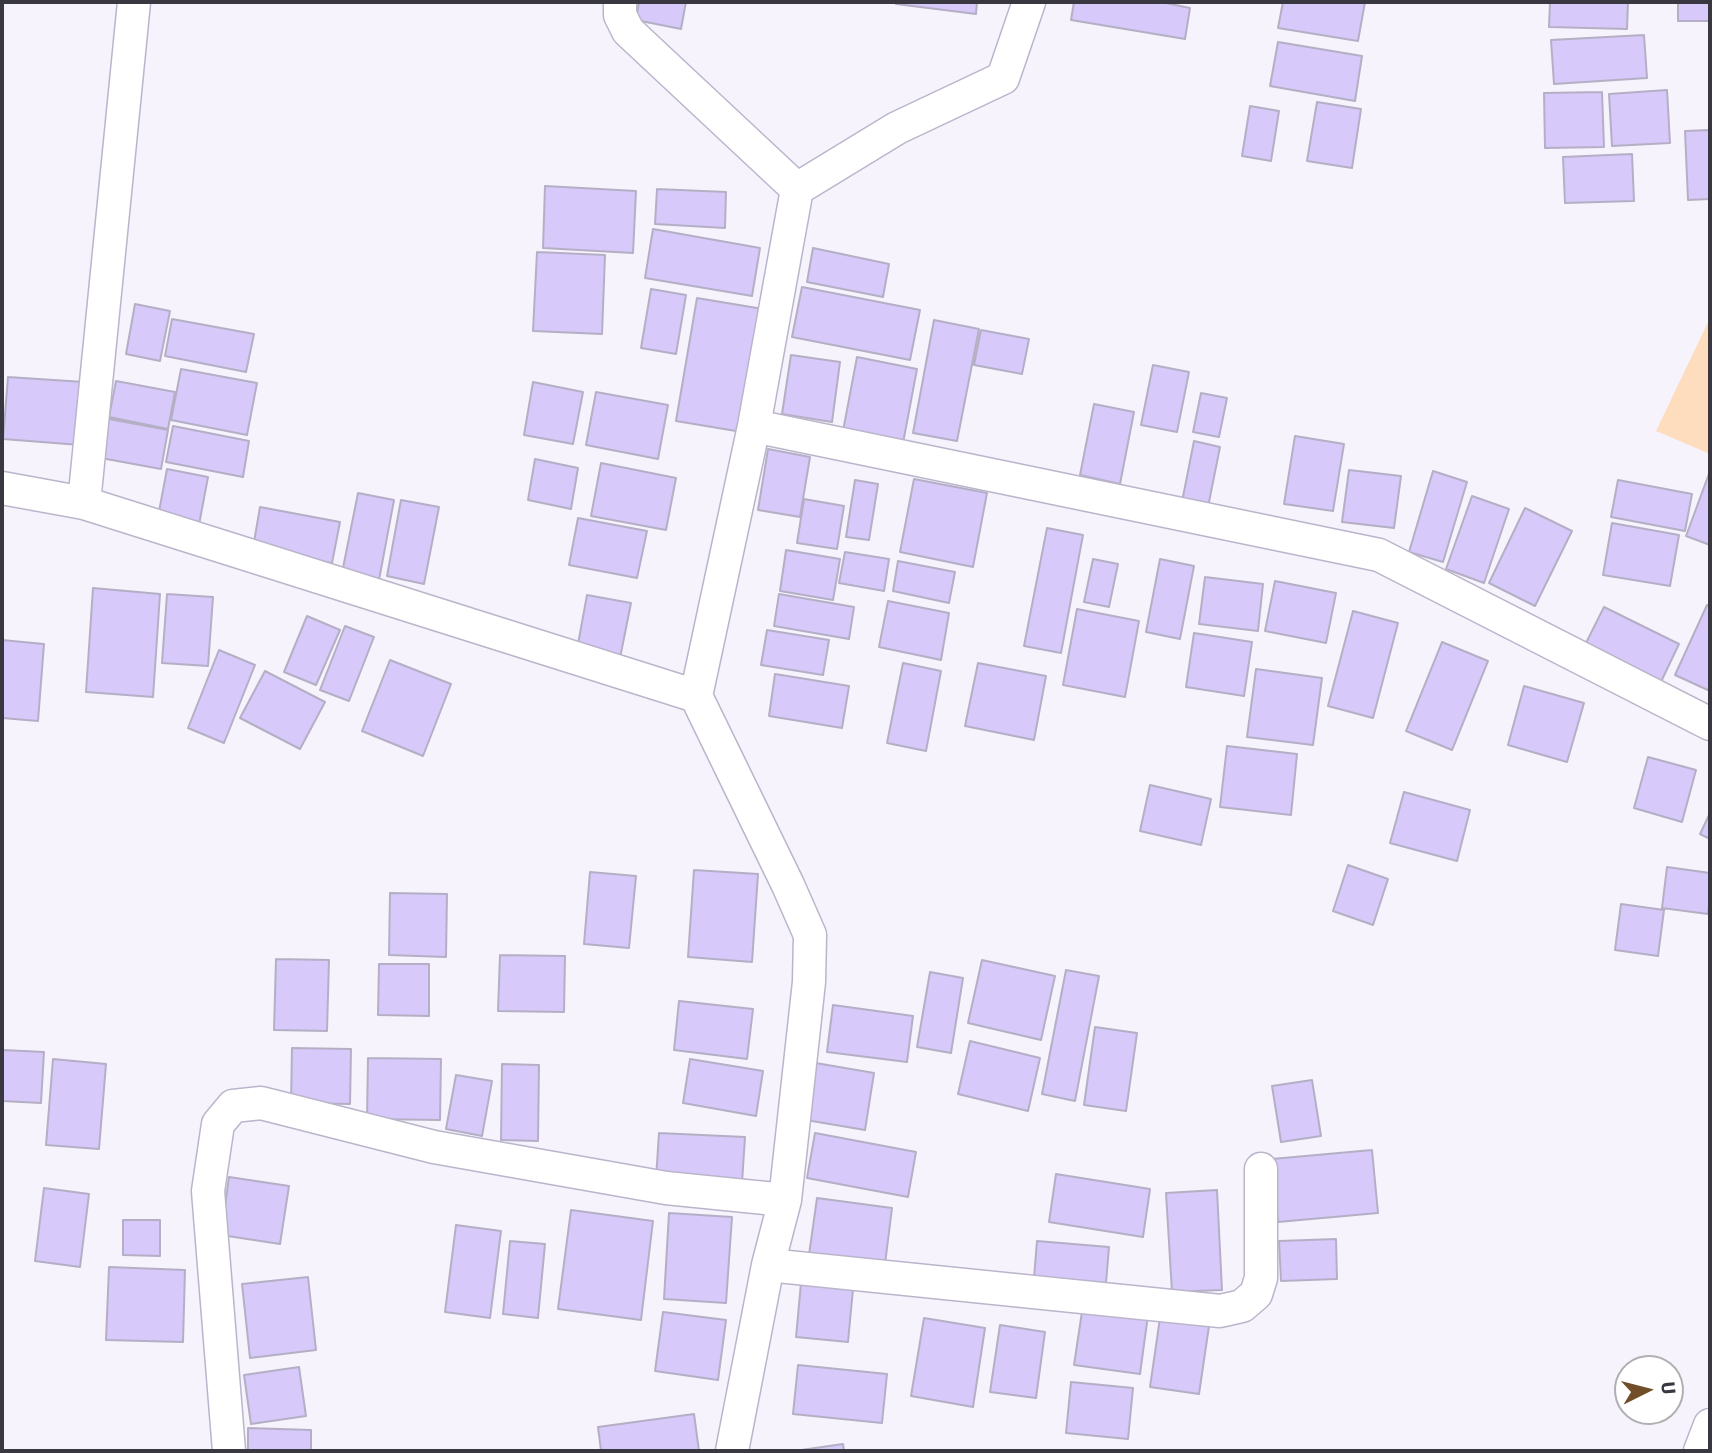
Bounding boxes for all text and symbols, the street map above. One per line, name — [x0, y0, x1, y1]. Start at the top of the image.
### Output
north arrow — [1614, 1355, 1684, 1425]
text: U — [1656, 1381, 1680, 1395]

